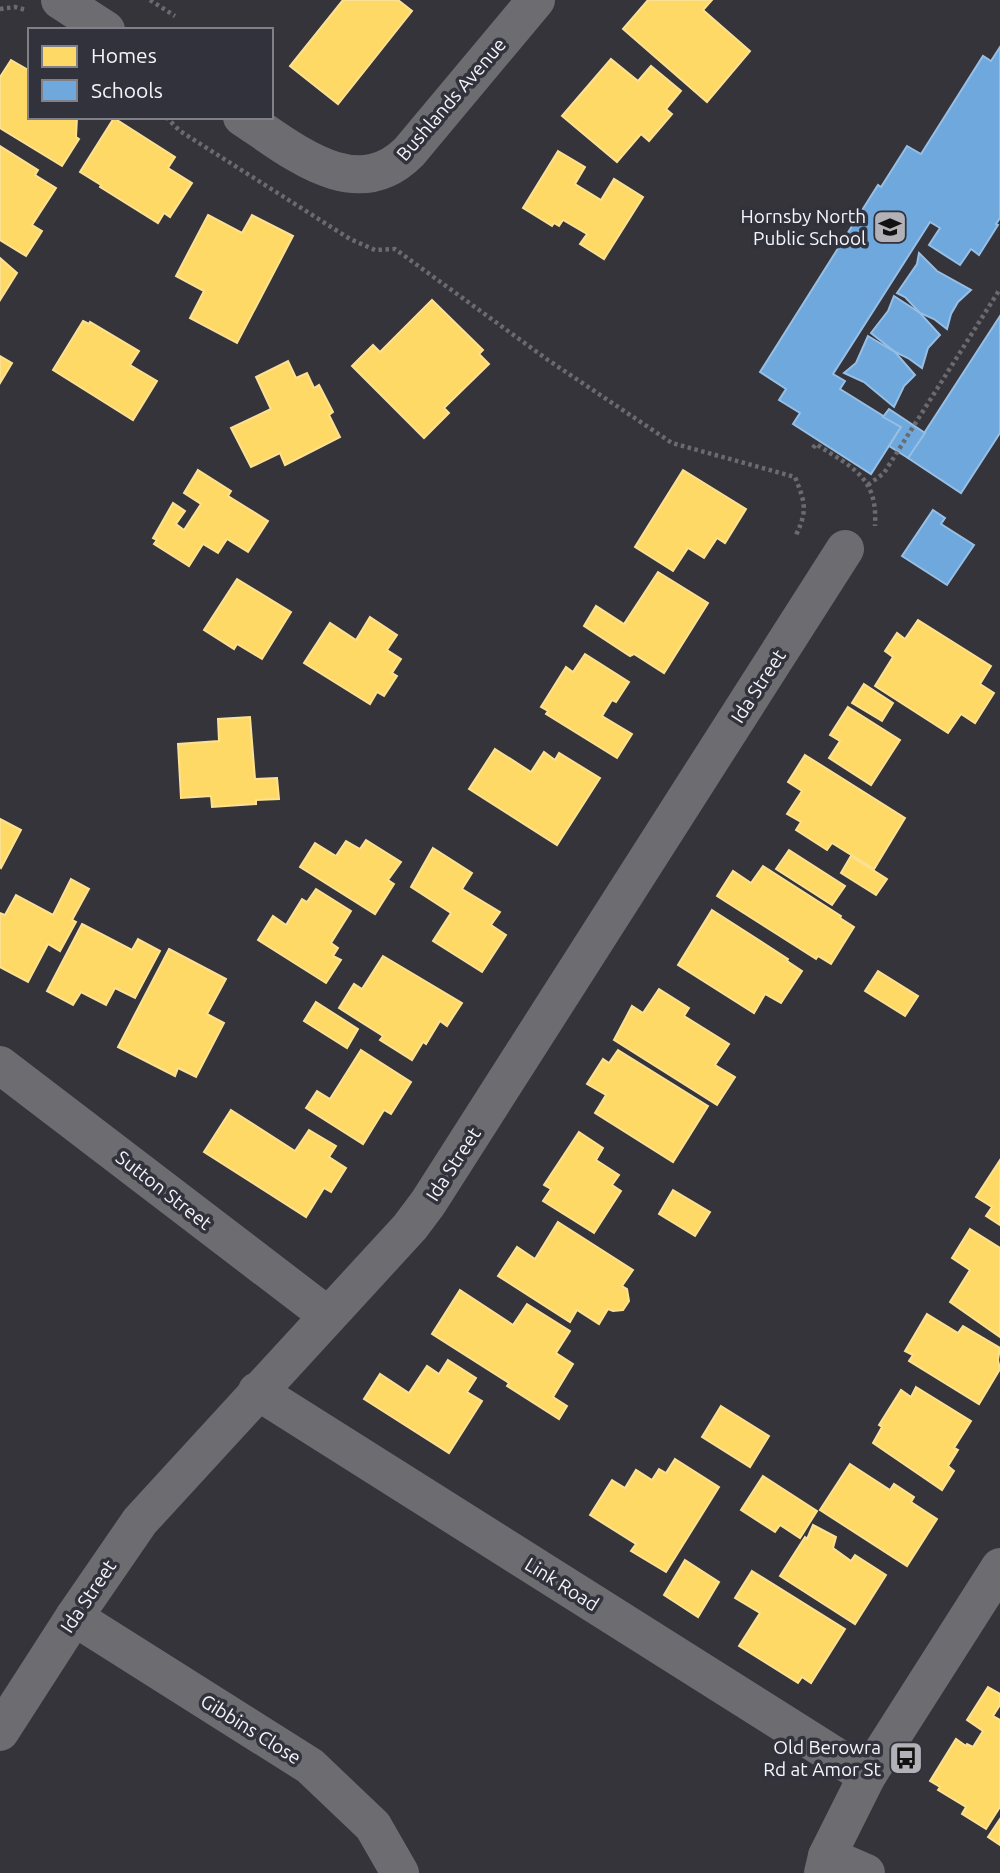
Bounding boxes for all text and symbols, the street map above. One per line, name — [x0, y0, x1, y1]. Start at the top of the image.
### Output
legend — [28, 28, 273, 119]
street label: Bushlands Avenue — [392, 33, 510, 165]
text: Homes — [91, 43, 157, 67]
text: Schools — [91, 78, 163, 102]
place label: Hornsby North Public School — [741, 205, 866, 249]
school or university icon: Hornsby North Public School — [871, 208, 909, 246]
street label: Ida Street — [726, 645, 790, 727]
street label: Ida Street — [421, 1123, 485, 1205]
street label: Sutton Street — [112, 1146, 217, 1234]
street label: Link Road — [521, 1553, 603, 1615]
street label: Ida Street — [56, 1555, 121, 1637]
street label: Gibbins Close — [197, 1689, 305, 1769]
place label: Old Berowra Rd at Amor St — [763, 1736, 882, 1780]
bus stop icon: Old Berowra Rd at Amor St — [887, 1739, 925, 1777]

